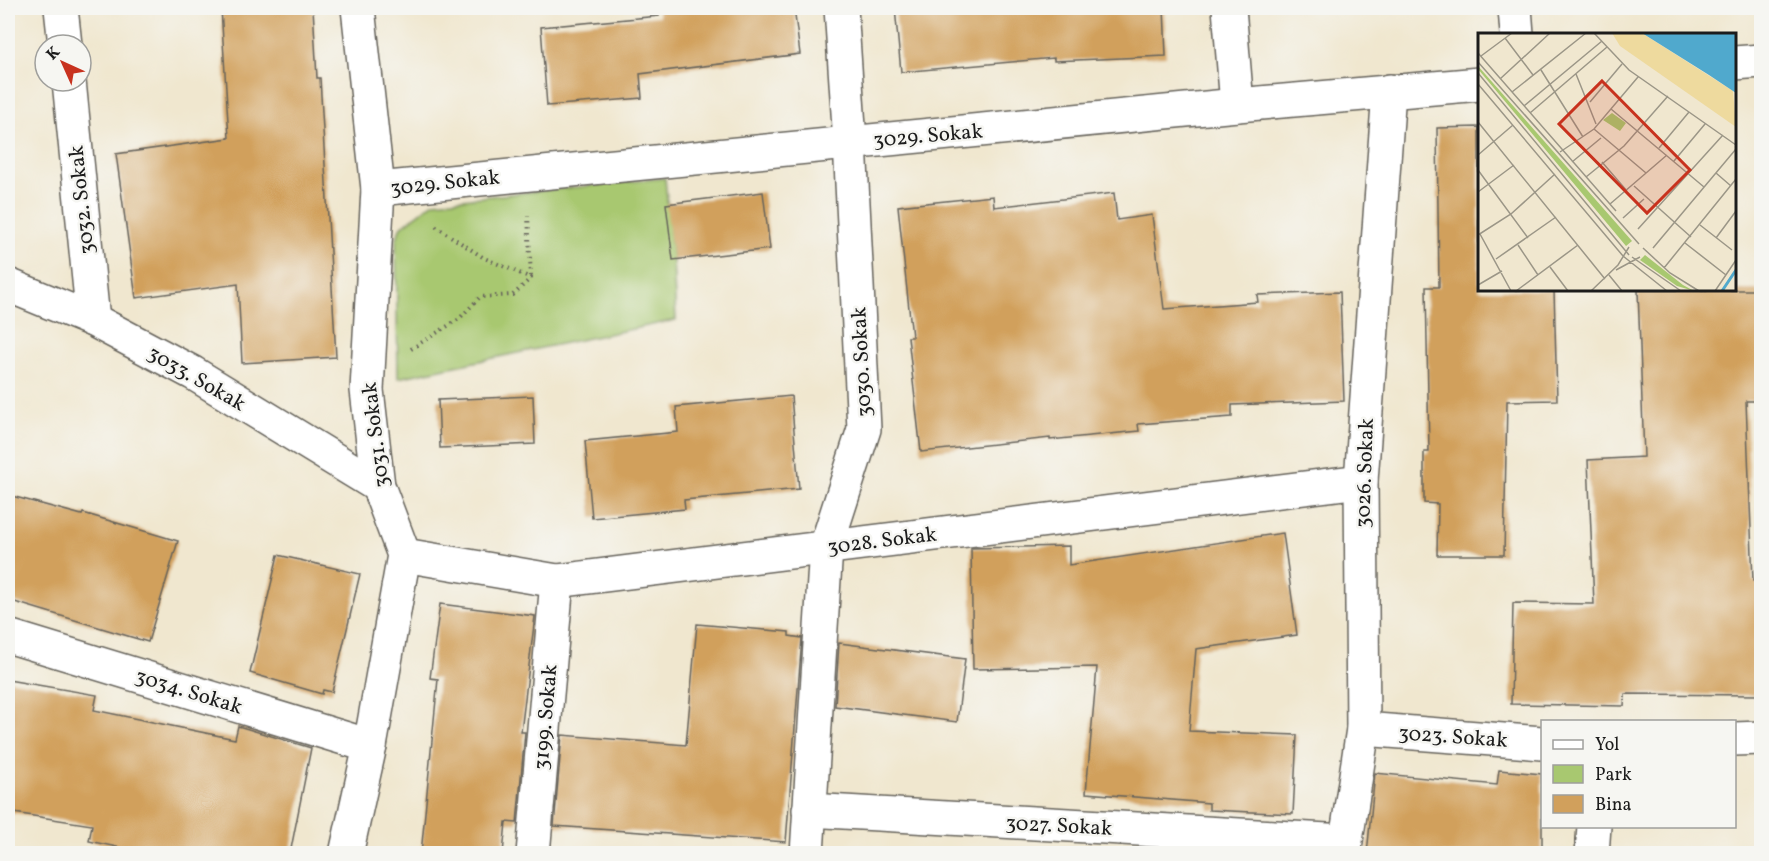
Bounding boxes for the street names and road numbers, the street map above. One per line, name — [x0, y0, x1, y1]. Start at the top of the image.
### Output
street label: 3029. Sokak — [872, 117, 985, 156]
street label: 3032. Sokak — [62, 143, 103, 256]
street label: 3029. Sokak — [389, 163, 502, 204]
street label: 3030. Sokak — [845, 305, 880, 418]
street label: 3033. Sokak — [142, 340, 251, 419]
street label: 3031. Sokak — [356, 380, 397, 489]
street label: 3026. Sokak — [1349, 417, 1382, 528]
street label: 3028. Sokak — [826, 520, 939, 563]
street label: 3034. Sokak — [131, 662, 246, 723]
street label: 3199. Sokak — [527, 663, 566, 771]
street label: 3023. Sokak — [1397, 719, 1509, 756]
street label: 3027. Sokak — [1005, 809, 1114, 844]

